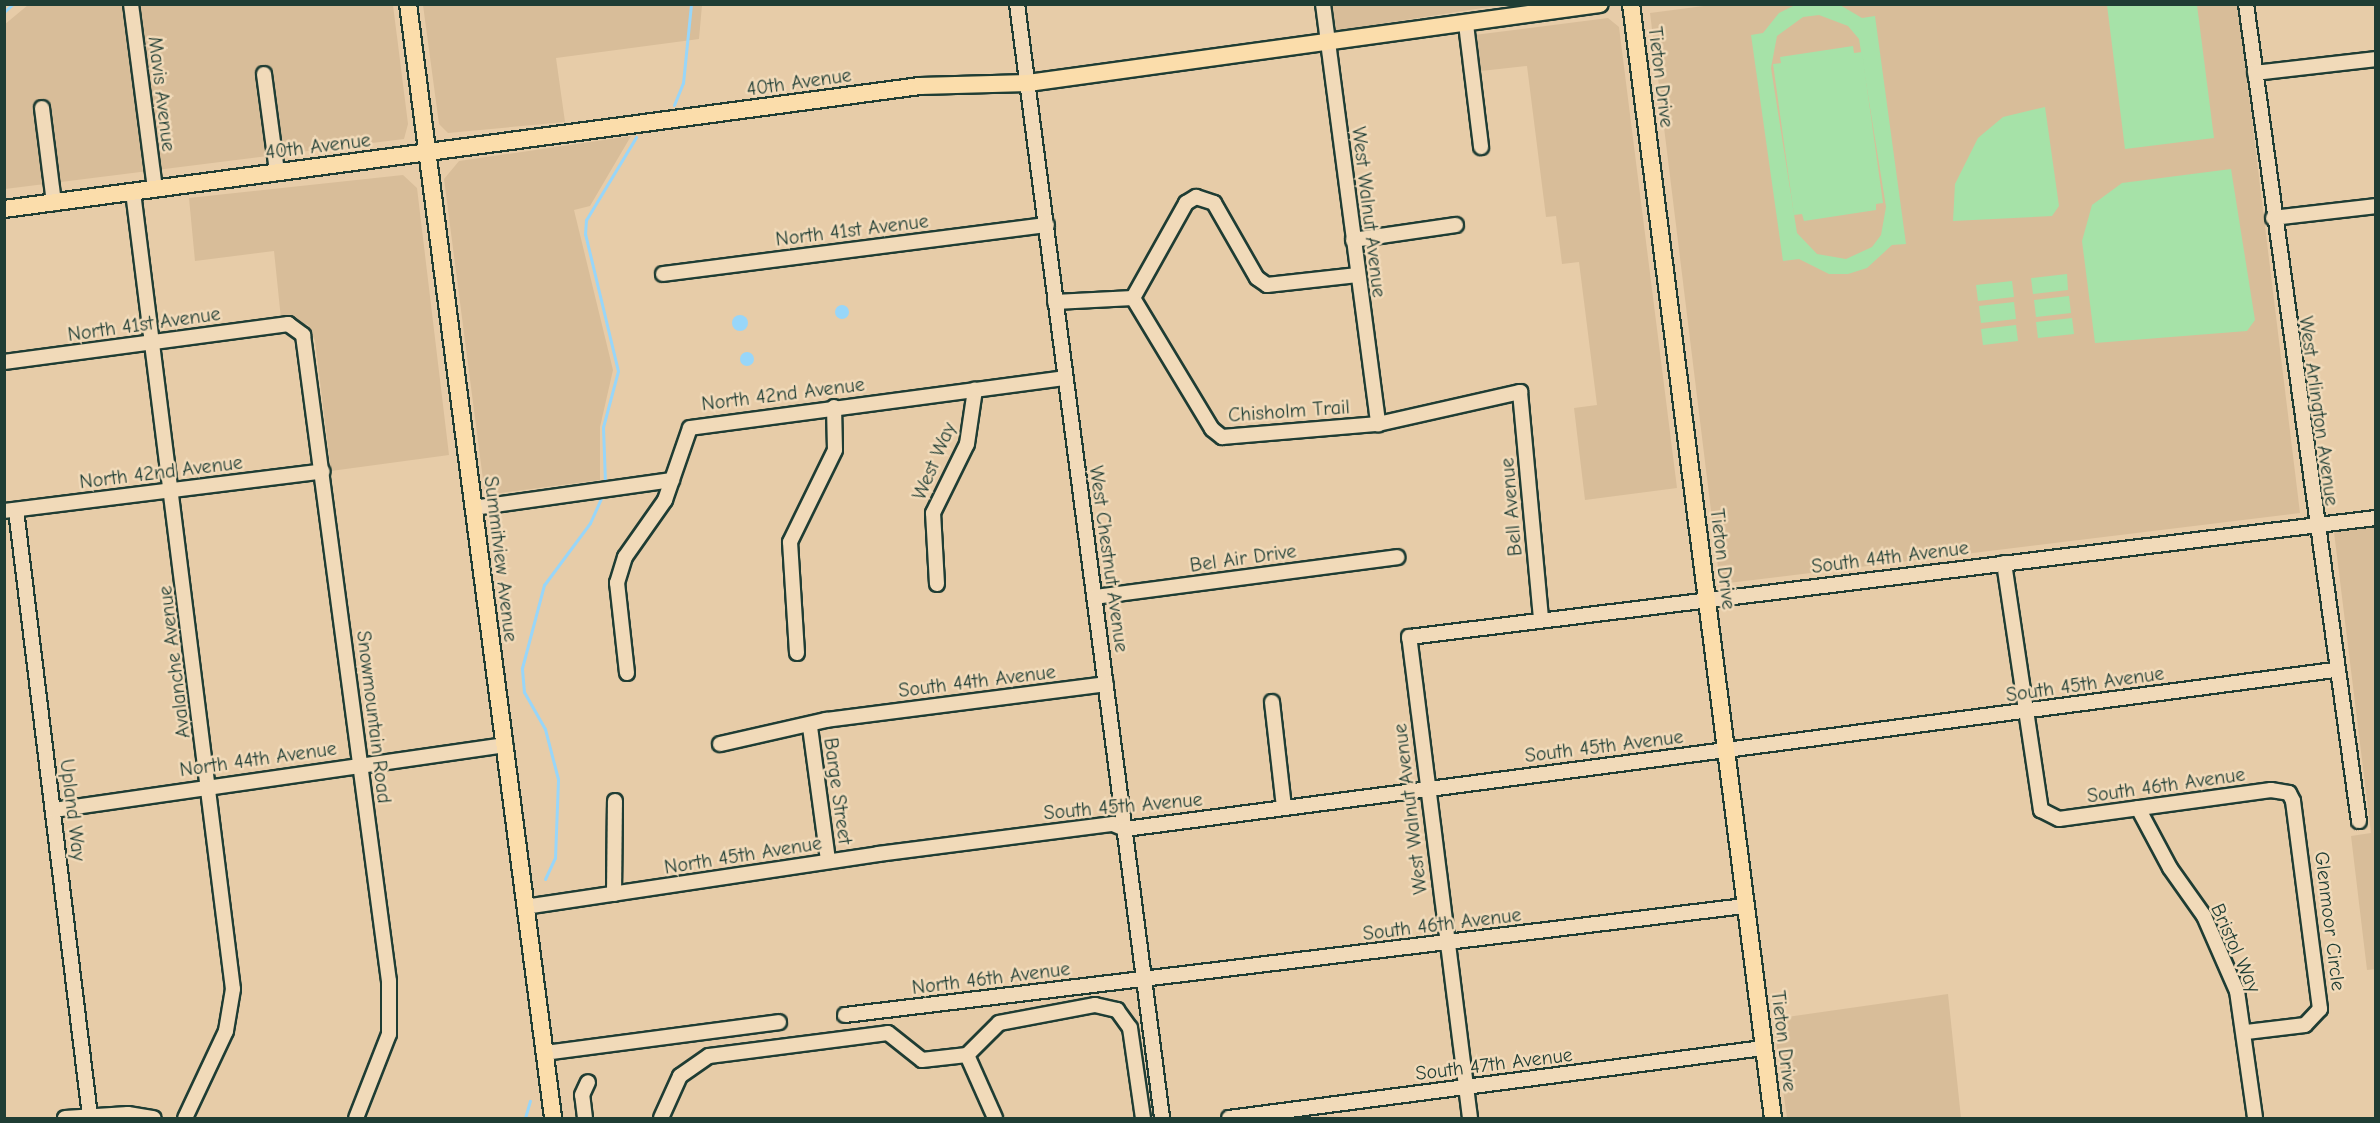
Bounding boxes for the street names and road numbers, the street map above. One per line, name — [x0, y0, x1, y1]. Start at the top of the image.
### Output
street label: Tieton Drive — [1643, 25, 1679, 129]
street label: Mavis Avenue — [143, 35, 181, 153]
street label: 40th Avenue — [745, 63, 853, 101]
street label: West Walnut Avenue — [1347, 125, 1391, 299]
street label: 40th Avenue — [264, 128, 372, 164]
street label: North 41st Avenue — [774, 209, 930, 251]
street label: North 41st Avenue — [66, 301, 222, 347]
street label: West Arlington Avenue — [2294, 315, 2344, 507]
street label: North 42nd Avenue — [700, 372, 866, 416]
street label: Chisholm Trail — [1227, 395, 1351, 427]
street label: West Way — [907, 419, 961, 503]
street label: North 42nd Avenue — [78, 450, 244, 494]
street label: Bell Avenue — [1495, 457, 1527, 557]
street label: West Chestnut Avenue — [1084, 464, 1134, 654]
street label: Summitview Avenue — [479, 475, 523, 643]
street label: Tieton Drive — [1705, 507, 1741, 611]
street label: South 44th Avenue — [1810, 535, 1970, 579]
street label: Bel Air Drive — [1188, 539, 1298, 577]
street label: Avalanche Avenue — [153, 584, 195, 740]
street label: Snowmountain Road — [351, 629, 397, 805]
street label: South 44th Avenue — [897, 659, 1057, 703]
street label: South 45th Avenue — [2004, 661, 2166, 707]
street label: West Walnut Avenue — [1388, 722, 1432, 896]
street label: South 45th Avenue — [1523, 724, 1685, 768]
street label: North 44th Avenue — [178, 736, 338, 782]
street label: Barge Street — [819, 736, 857, 846]
street label: Upland Way — [55, 758, 91, 862]
street label: South 46th Avenue — [2085, 762, 2247, 808]
street label: South 45th Avenue — [1043, 787, 1203, 825]
street label: North 45th Avenue — [662, 831, 824, 879]
street label: Glenmoor Circle — [2310, 850, 2350, 992]
street label: Bristol Way — [2206, 900, 2266, 996]
street label: South 46th Avenue — [1361, 902, 1523, 946]
street label: North 46th Avenue — [910, 956, 1072, 1000]
street label: Tieton Drive — [1766, 989, 1802, 1093]
street label: South 47th Avenue — [1414, 1042, 1574, 1086]

